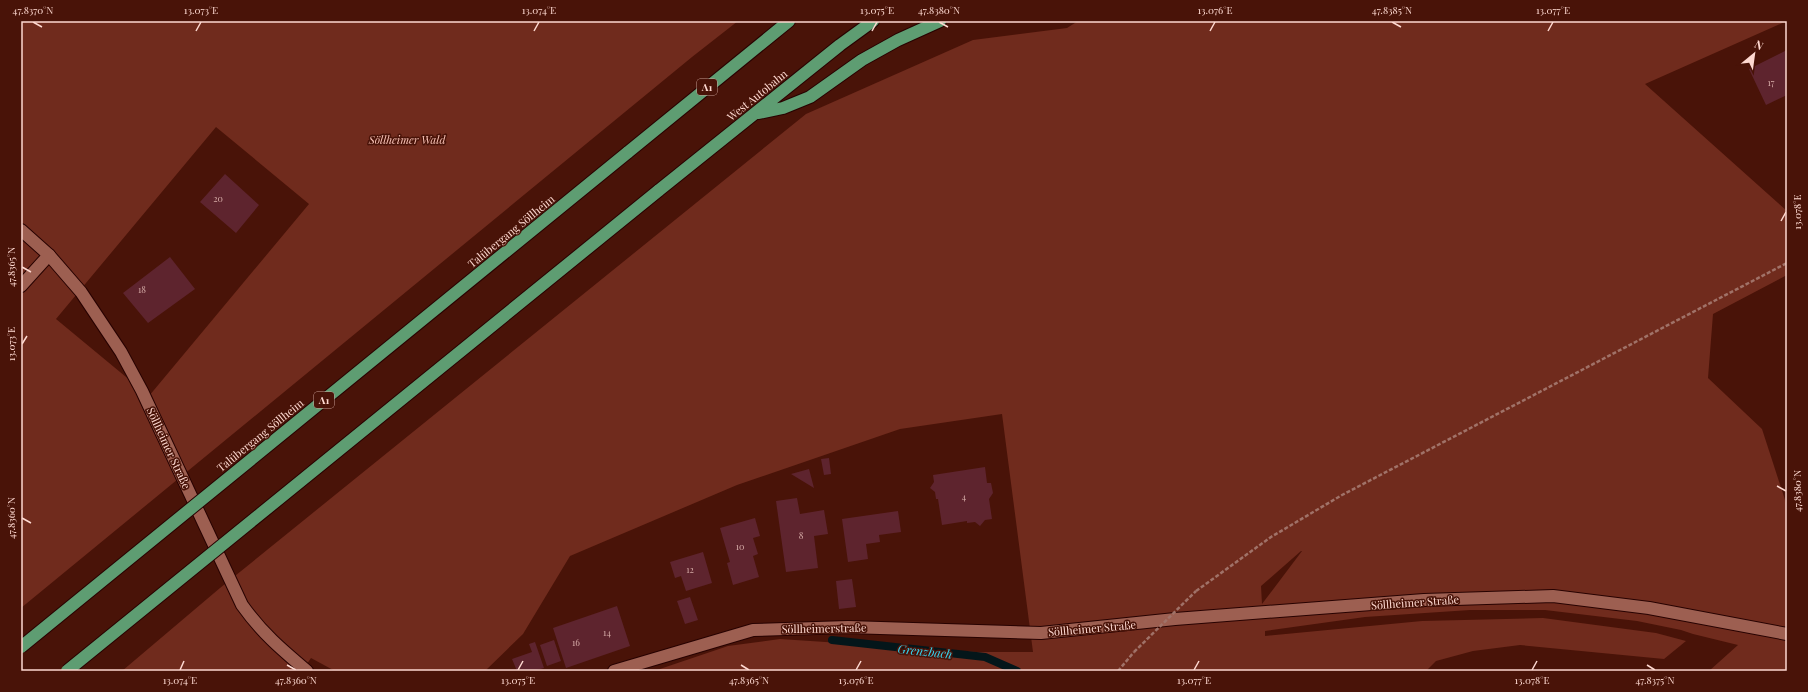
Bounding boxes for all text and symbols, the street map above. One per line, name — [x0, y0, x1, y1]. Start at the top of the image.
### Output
text: 47.8370°N — [13, 3, 53, 17]
text: 13.073°E — [184, 3, 218, 17]
text: 13.074°E — [522, 3, 556, 17]
text: 13.075°E — [860, 3, 894, 17]
text: 47.8380°N — [918, 3, 960, 17]
text: 13.076°E — [1197, 3, 1233, 17]
text: 47.8385°N — [1372, 3, 1412, 17]
text: 13.077°E — [1536, 3, 1570, 17]
north arrow — [1734, 34, 1774, 74]
text: N — [1752, 36, 1766, 53]
street label: West Autobahn — [723, 66, 791, 125]
house number: 17 — [1768, 76, 1775, 88]
road number: A1 — [697, 79, 717, 95]
park label: Söllheimer Wald — [368, 132, 446, 147]
street label: Talübergang Söllheim — [464, 191, 558, 271]
house number: 20 — [213, 192, 223, 204]
text: 13.078°E — [1790, 194, 1804, 230]
text: 47.8365°N — [4, 247, 18, 287]
house number: 18 — [138, 283, 146, 295]
text: 13.073°E — [4, 327, 18, 361]
road number: A1 — [314, 392, 334, 408]
street label: Talübergang Söllheim — [213, 395, 307, 475]
street label: Söllheimer Straße — [144, 405, 195, 492]
text: 47.8380°N — [1790, 470, 1804, 512]
house number: 4 — [962, 490, 967, 502]
text: 47.8360°N — [4, 497, 18, 539]
house number: 8 — [799, 529, 804, 541]
house number: 10 — [736, 540, 744, 552]
house number: 12 — [686, 563, 694, 575]
street label: Söllheimer Straße — [1370, 591, 1460, 613]
street label: Söllheimer Straße — [1047, 617, 1137, 639]
street label: Söllheimerstraße — [781, 620, 867, 636]
house number: 14 — [603, 626, 611, 638]
house number: 16 — [572, 636, 580, 648]
water label: Grenzbach — [897, 640, 953, 662]
text: 13.074°E — [163, 673, 197, 687]
text: 47.8360°N — [275, 673, 317, 687]
text: 13.075°E — [501, 673, 535, 687]
text: 47.8365°N — [729, 673, 769, 687]
text: 13.076°E — [838, 673, 874, 687]
text: 13.077°E — [1177, 673, 1211, 687]
text: 13.078°E — [1514, 673, 1550, 687]
text: 47.8375°N — [1635, 673, 1675, 687]

